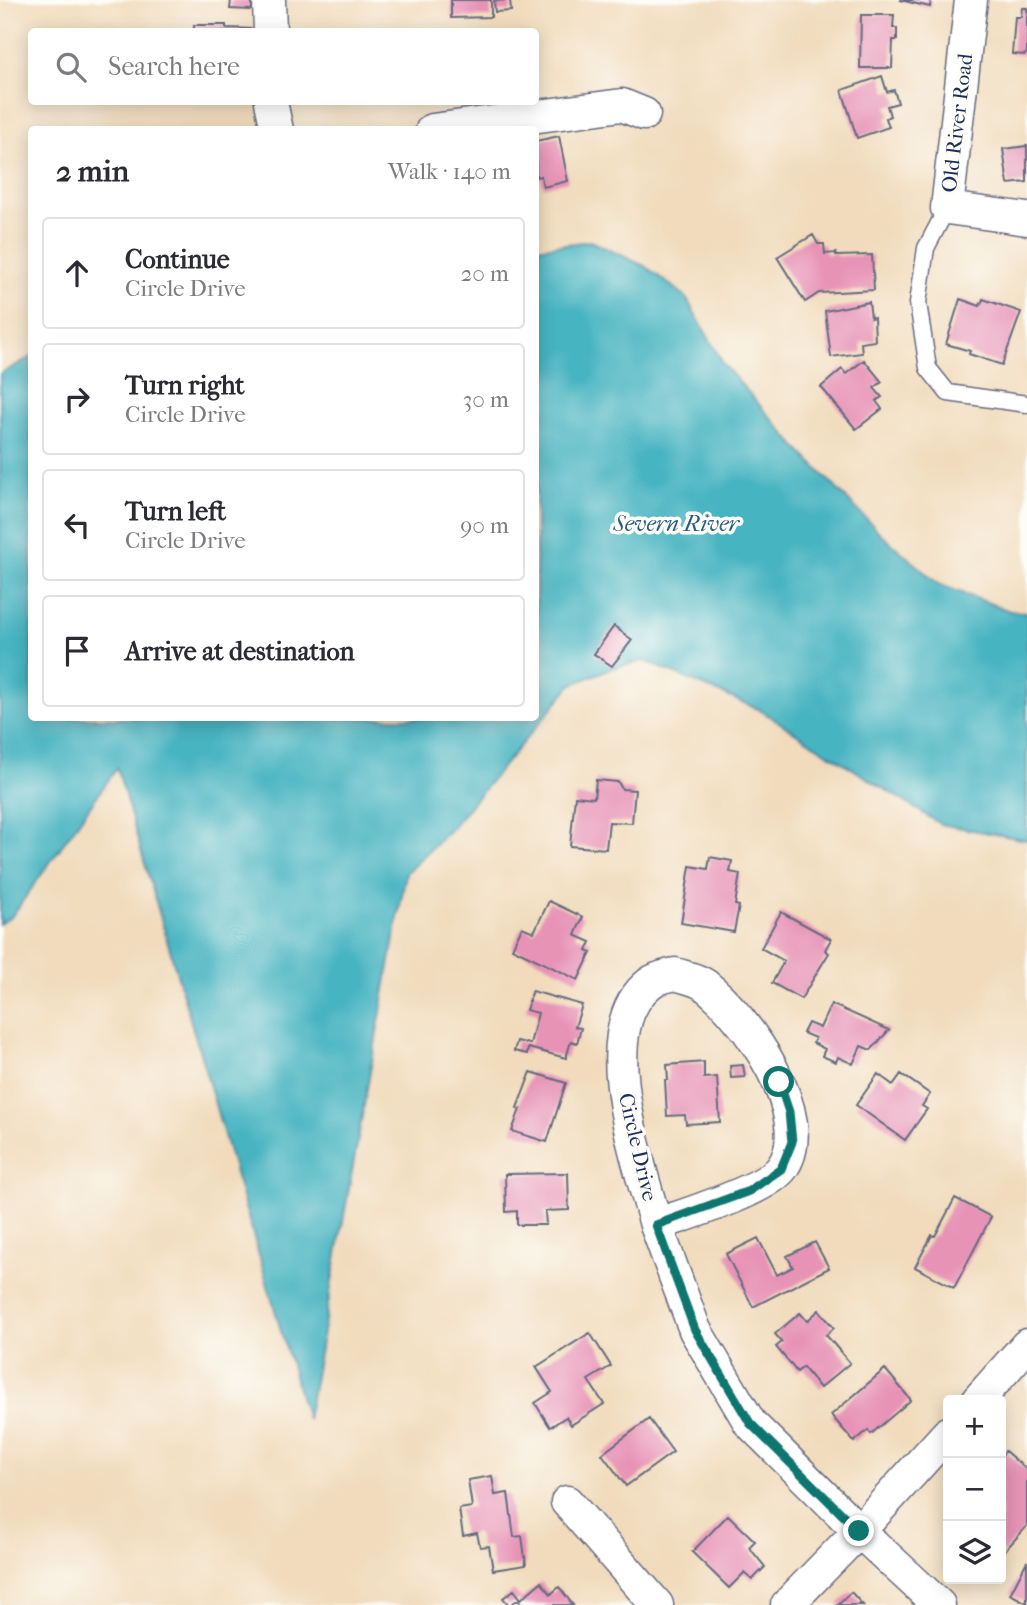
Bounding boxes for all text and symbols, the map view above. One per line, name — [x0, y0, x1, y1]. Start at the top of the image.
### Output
search box — [28, 28, 539, 105]
icon: search — [52, 48, 90, 86]
text: Search here — [108, 51, 240, 82]
street label: Old River Road — [937, 52, 978, 194]
text: 2 min — [56, 154, 129, 189]
text: Walk · 140 m — [388, 158, 511, 185]
text: Continue — [125, 244, 230, 275]
icon: ahead — [58, 254, 96, 292]
text: 20 m — [460, 260, 509, 287]
text: Circle Drive — [125, 275, 246, 302]
text: Turn right — [125, 370, 245, 401]
icon: right — [58, 380, 96, 418]
text: 30 m — [463, 386, 509, 413]
text: Circle Drive — [125, 401, 246, 428]
text: Turn left — [125, 496, 226, 527]
icon: left — [58, 506, 96, 544]
water label: Severn River — [612, 510, 741, 537]
text: 90 m — [460, 512, 509, 539]
text: Circle Drive — [125, 527, 246, 554]
icon: arrive — [58, 632, 96, 670]
text: Arrive at destination — [125, 636, 355, 667]
route start — [763, 1066, 794, 1097]
street label: Circle Drive — [614, 1091, 662, 1203]
map controls — [943, 1395, 1006, 1584]
button: + — [943, 1395, 1006, 1458]
button: − — [943, 1458, 1006, 1521]
route end — [843, 1515, 874, 1546]
button: layers — [943, 1521, 1006, 1584]

